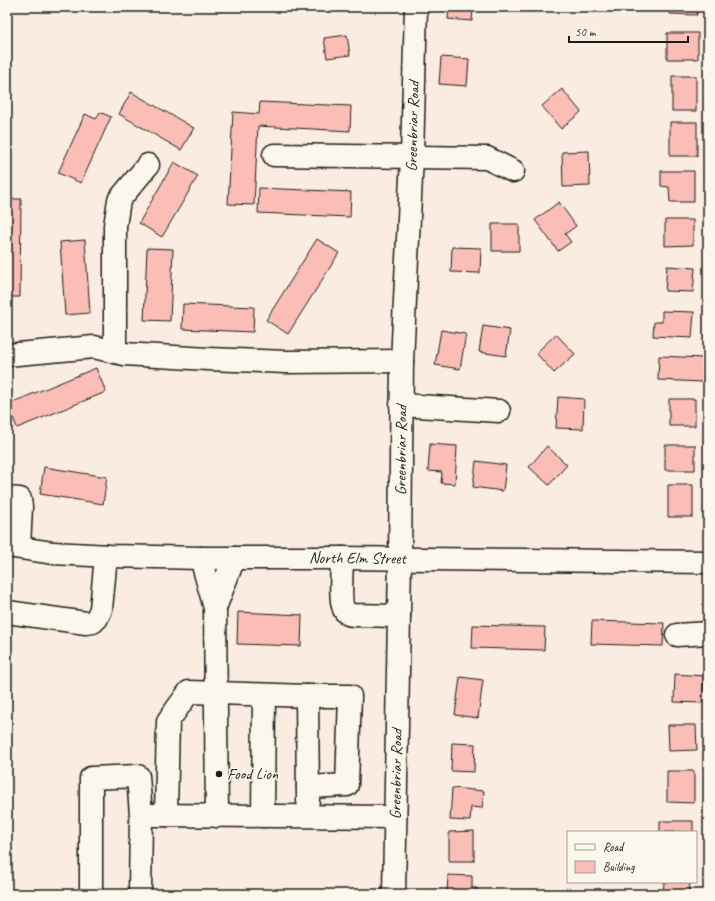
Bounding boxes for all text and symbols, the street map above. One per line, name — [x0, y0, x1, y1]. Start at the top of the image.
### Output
scale bar — [569, 18, 688, 44]
text: 50 m — [575, 24, 597, 40]
street label: Greenbriar Road — [401, 78, 424, 172]
street label: Greenbriar Road — [391, 402, 412, 495]
street label: North Elm Street — [309, 548, 408, 569]
street label: Greenbriar Road — [385, 726, 407, 819]
place label: Food Lion — [227, 764, 279, 784]
marker: Food Lion — [214, 769, 224, 779]
legend — [567, 831, 697, 883]
text: Road — [603, 839, 625, 855]
text: Building — [603, 859, 635, 875]

